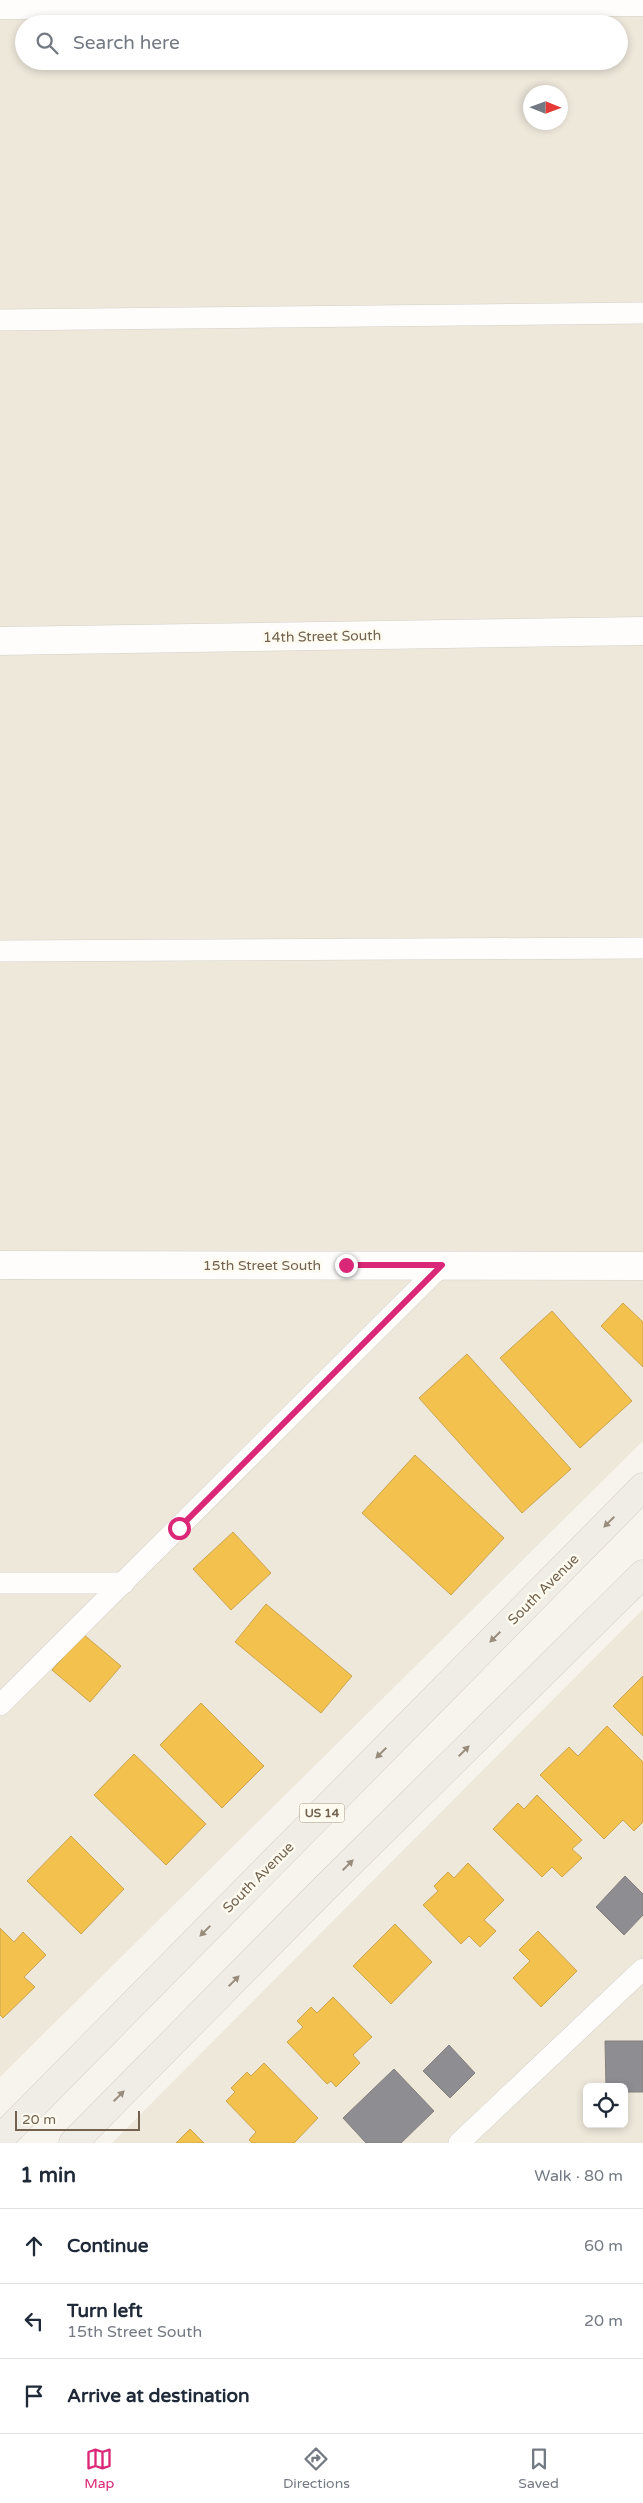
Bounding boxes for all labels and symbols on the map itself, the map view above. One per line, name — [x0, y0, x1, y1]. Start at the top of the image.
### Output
north arrow — [523, 85, 568, 130]
street label: 14th Street South — [263, 627, 381, 646]
route end — [335, 1254, 358, 1277]
street label: 15th Street South — [203, 1257, 321, 1274]
one-way arrow — [603, 1515, 615, 1527]
route start — [168, 1517, 191, 1540]
street label: South Avenue — [504, 1550, 582, 1628]
one-way arrow — [489, 1631, 501, 1643]
one-way arrow — [458, 1745, 470, 1757]
one-way arrow — [375, 1747, 387, 1759]
road number: US 14 — [300, 1804, 344, 1822]
street label: South Avenue — [219, 1838, 297, 1916]
one-way arrow — [342, 1860, 354, 1872]
one-way arrow — [199, 1925, 211, 1937]
one-way arrow — [227, 1975, 239, 1987]
one-way arrow — [113, 2090, 125, 2102]
scale bar — [15, 2108, 140, 2131]

